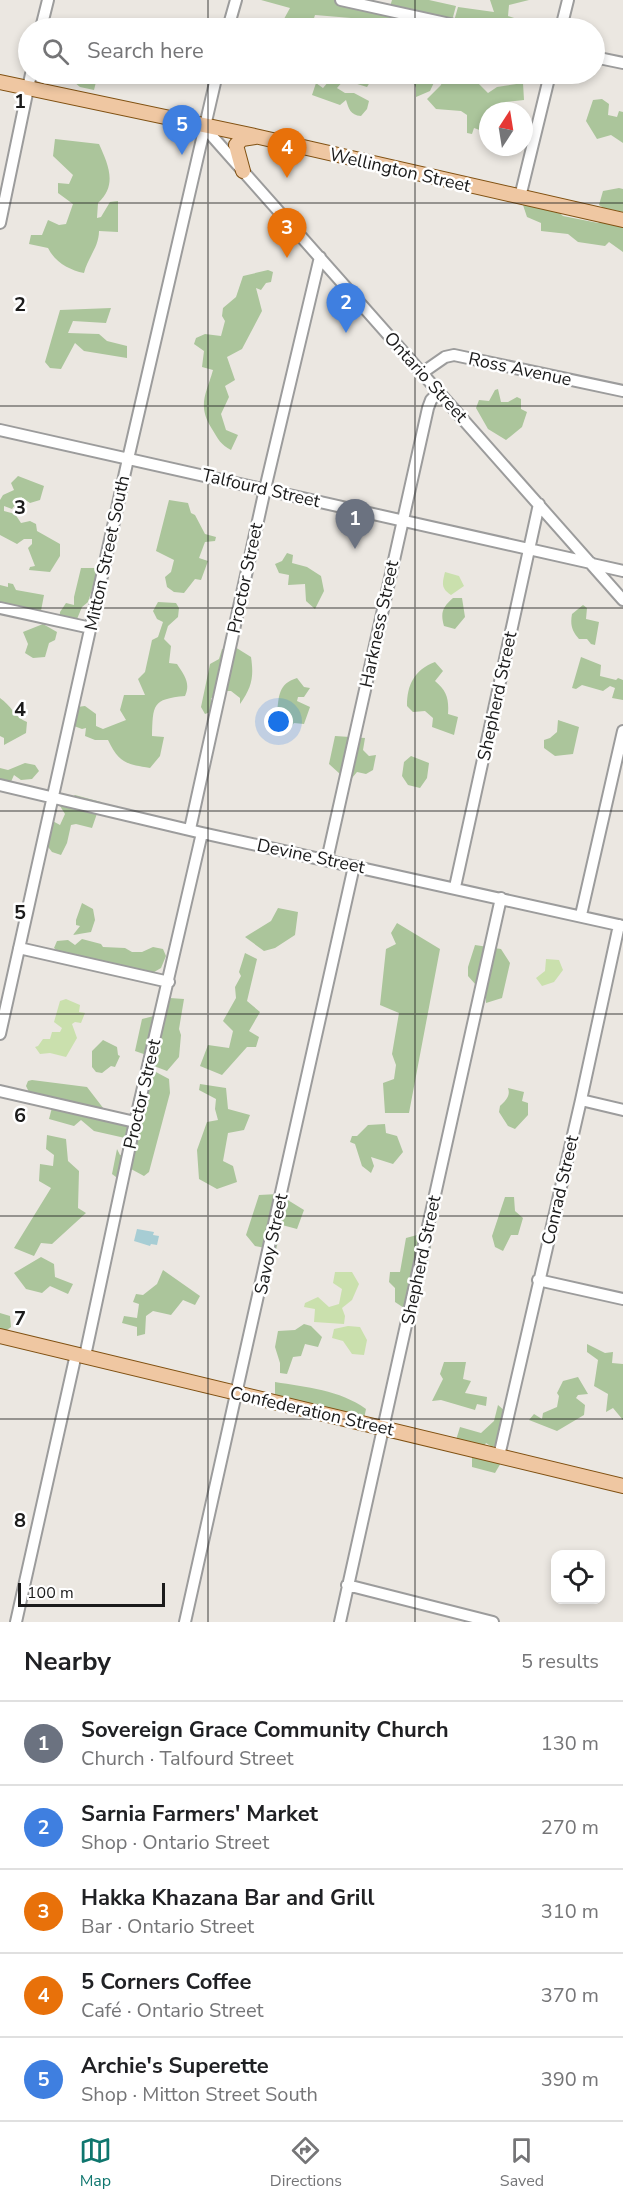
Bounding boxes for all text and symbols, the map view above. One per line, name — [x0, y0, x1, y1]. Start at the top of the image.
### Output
search box — [18, 18, 605, 84]
icon: search — [39, 35, 72, 68]
text: Search here — [87, 36, 204, 66]
text: 1 — [14, 88, 26, 115]
north arrow — [479, 102, 533, 156]
pin: 5 — [162, 106, 201, 155]
pin: 4 — [268, 128, 306, 178]
street label: Wellington Street — [327, 142, 474, 198]
pin: 3 — [268, 208, 306, 258]
pin: 2 — [326, 284, 366, 333]
text: 2 — [14, 291, 26, 318]
street label: Ontario Street — [379, 327, 474, 428]
street label: Ross Avenue — [466, 346, 574, 392]
street label: Talfourd Street — [200, 463, 323, 513]
street label: Mitton Street South — [79, 473, 135, 633]
text: 3 — [14, 494, 26, 521]
pin: 1 — [336, 500, 374, 549]
street label: Proctor Street — [222, 520, 269, 635]
street label: Harkness Street — [354, 557, 404, 690]
street label: Shepherd Street — [472, 628, 523, 763]
text: 4 — [14, 696, 26, 723]
your location — [264, 707, 293, 736]
street label: Devine Street — [255, 833, 368, 879]
text: 5 — [14, 899, 26, 926]
street label: Proctor Street — [118, 1036, 166, 1151]
text: 6 — [14, 1102, 26, 1129]
street label: Conrad Street — [536, 1132, 584, 1247]
street label: Savoy Street — [249, 1191, 294, 1297]
street label: Shepherd Street — [396, 1192, 447, 1327]
text: 7 — [14, 1305, 26, 1332]
street label: Confederation Street — [228, 1380, 397, 1442]
text: 8 — [14, 1507, 26, 1534]
map controls — [551, 1550, 605, 1604]
button: locate — [551, 1550, 605, 1604]
scale bar — [18, 1580, 165, 1608]
text: 100 m — [27, 1582, 74, 1604]
text: Nearby — [24, 1644, 111, 1679]
text: 5 results — [521, 1648, 599, 1675]
text: Sovereign Grace Community Church — [81, 1715, 449, 1745]
text: 1 — [38, 1730, 50, 1757]
text: 130 m — [541, 1730, 599, 1757]
text: Church · Talfourd Street — [81, 1745, 294, 1772]
text: Sarnia Farmers' Market — [81, 1799, 318, 1829]
text: 2 — [38, 1814, 50, 1841]
text: 270 m — [541, 1814, 599, 1841]
text: Shop · Ontario Street — [81, 1829, 269, 1856]
text: Hakka Khazana Bar and Grill — [81, 1883, 374, 1913]
text: 3 — [38, 1898, 50, 1925]
text: 310 m — [541, 1898, 599, 1925]
text: Bar · Ontario Street — [81, 1913, 254, 1940]
text: 5 Corners Coffee — [81, 1967, 251, 1997]
text: 4 — [38, 1982, 50, 2009]
text: 370 m — [541, 1982, 599, 2009]
text: Café · Ontario Street — [81, 1997, 264, 2024]
text: Archie's Superette — [81, 2051, 269, 2081]
text: 5 — [38, 2066, 50, 2093]
text: 390 m — [541, 2066, 599, 2093]
text: Shop · Mitton Street South — [81, 2081, 318, 2108]
tab: Map — [79, 2134, 112, 2192]
tab: Directions — [270, 2134, 342, 2192]
tab: Saved — [500, 2134, 544, 2192]

